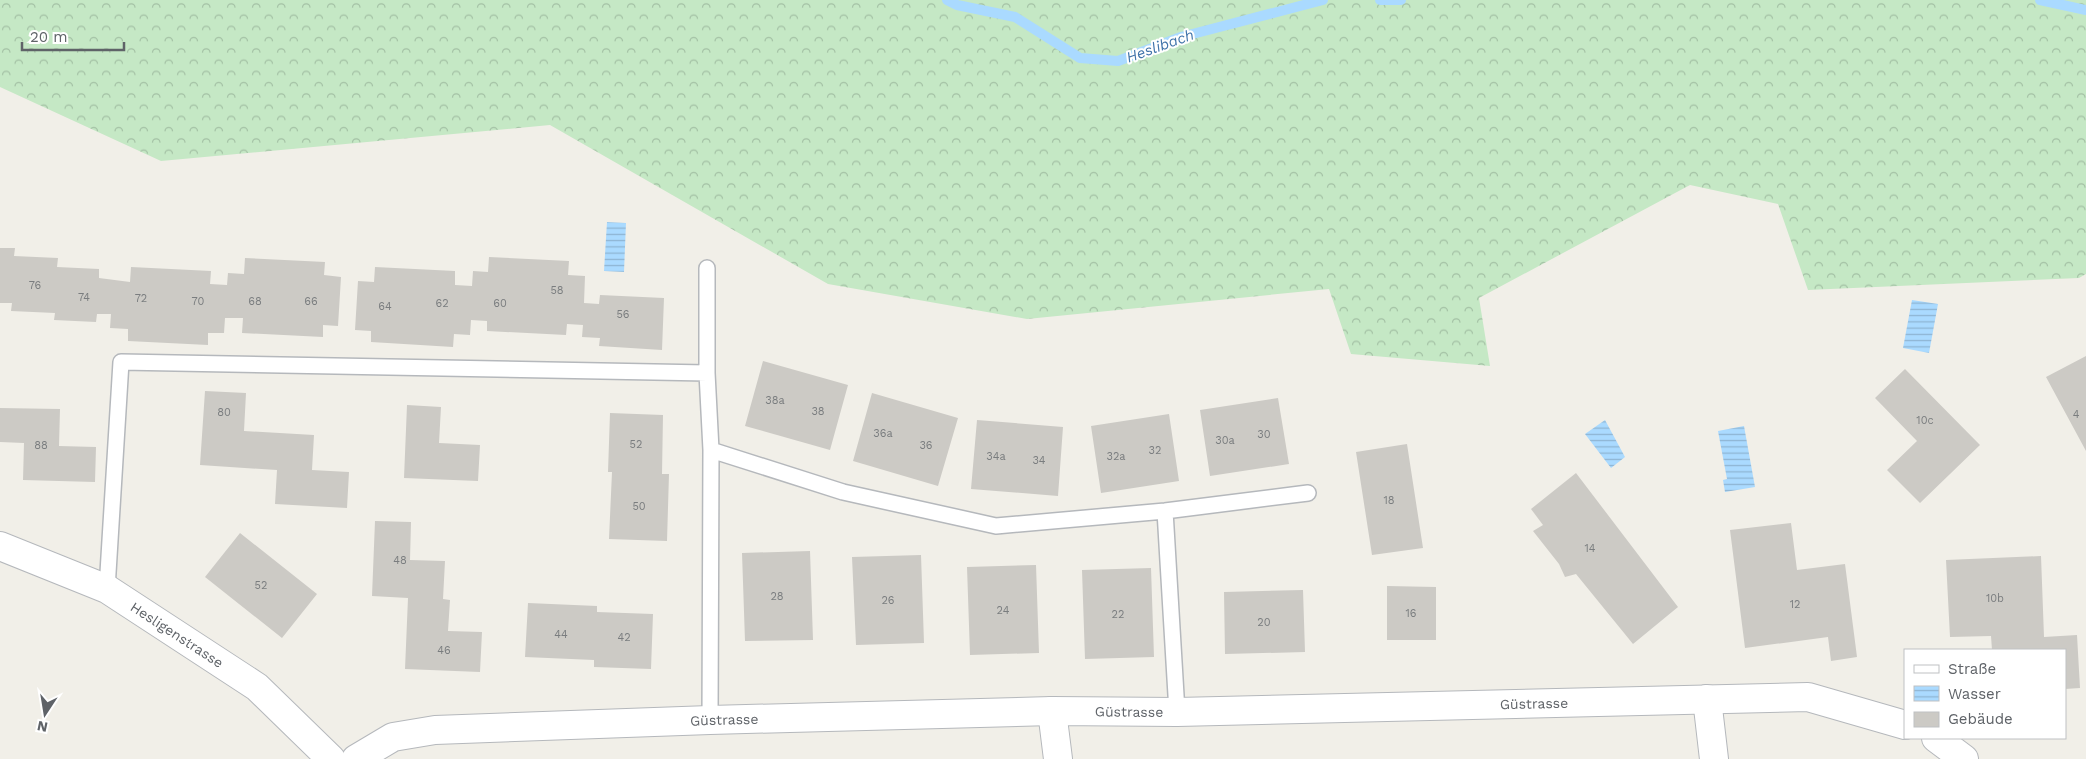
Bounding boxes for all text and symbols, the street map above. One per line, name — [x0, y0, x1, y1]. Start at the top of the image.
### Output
scale bar — [22, 20, 125, 52]
water label: Heslibach — [1124, 25, 1196, 67]
text: 20 m — [30, 28, 68, 46]
house number: 76 — [29, 279, 42, 292]
house number: 58 — [550, 284, 564, 297]
house number: 74 — [78, 291, 90, 304]
house number: 72 — [135, 292, 147, 305]
house number: 70 — [192, 295, 205, 308]
house number: 68 — [248, 295, 262, 308]
house number: 66 — [304, 295, 318, 308]
house number: 62 — [435, 297, 449, 310]
house number: 60 — [493, 297, 507, 310]
house number: 64 — [378, 300, 392, 313]
house number: 56 — [616, 308, 630, 321]
house number: 38a — [765, 394, 785, 407]
house number: 38 — [811, 405, 825, 418]
house number: 80 — [217, 406, 231, 419]
house number: 4 — [2073, 408, 2080, 421]
house number: 10c — [1916, 414, 1934, 427]
house number: 36a — [873, 427, 893, 440]
house number: 30 — [1257, 428, 1271, 441]
house number: 30a — [1215, 434, 1235, 447]
house number: 52 — [630, 438, 642, 451]
house number: 88 — [34, 439, 48, 452]
house number: 36 — [919, 439, 933, 452]
house number: 32 — [1149, 444, 1161, 457]
house number: 34a — [986, 450, 1006, 463]
house number: 32a — [1106, 450, 1126, 463]
house number: 34 — [1032, 454, 1046, 467]
house number: 18 — [1383, 494, 1395, 507]
house number: 50 — [632, 500, 646, 513]
house number: 14 — [1584, 542, 1596, 555]
house number: 48 — [393, 554, 407, 567]
house number: 52 — [255, 579, 267, 592]
house number: 28 — [770, 590, 784, 603]
house number: 10b — [1986, 592, 2004, 605]
house number: 26 — [881, 594, 895, 607]
house number: 12 — [1790, 598, 1800, 611]
street label: Hesligenstrasse — [128, 599, 226, 671]
house number: 24 — [997, 604, 1010, 617]
house number: 16 — [1406, 607, 1417, 620]
house number: 22 — [1112, 608, 1124, 621]
house number: 20 — [1257, 616, 1271, 629]
house number: 44 — [554, 628, 568, 641]
house number: 42 — [617, 631, 631, 644]
house number: 46 — [437, 644, 451, 657]
legend — [1904, 649, 2066, 739]
text: Straße — [1948, 660, 1996, 678]
text: Wasser — [1948, 685, 2001, 703]
north arrow — [20, 689, 70, 739]
street label: Güstrasse — [1500, 695, 1568, 712]
street label: Güstrasse — [1095, 703, 1163, 720]
text: Gebäude — [1948, 710, 2013, 728]
street label: Güstrasse — [690, 711, 759, 729]
text: N — [36, 718, 49, 736]

